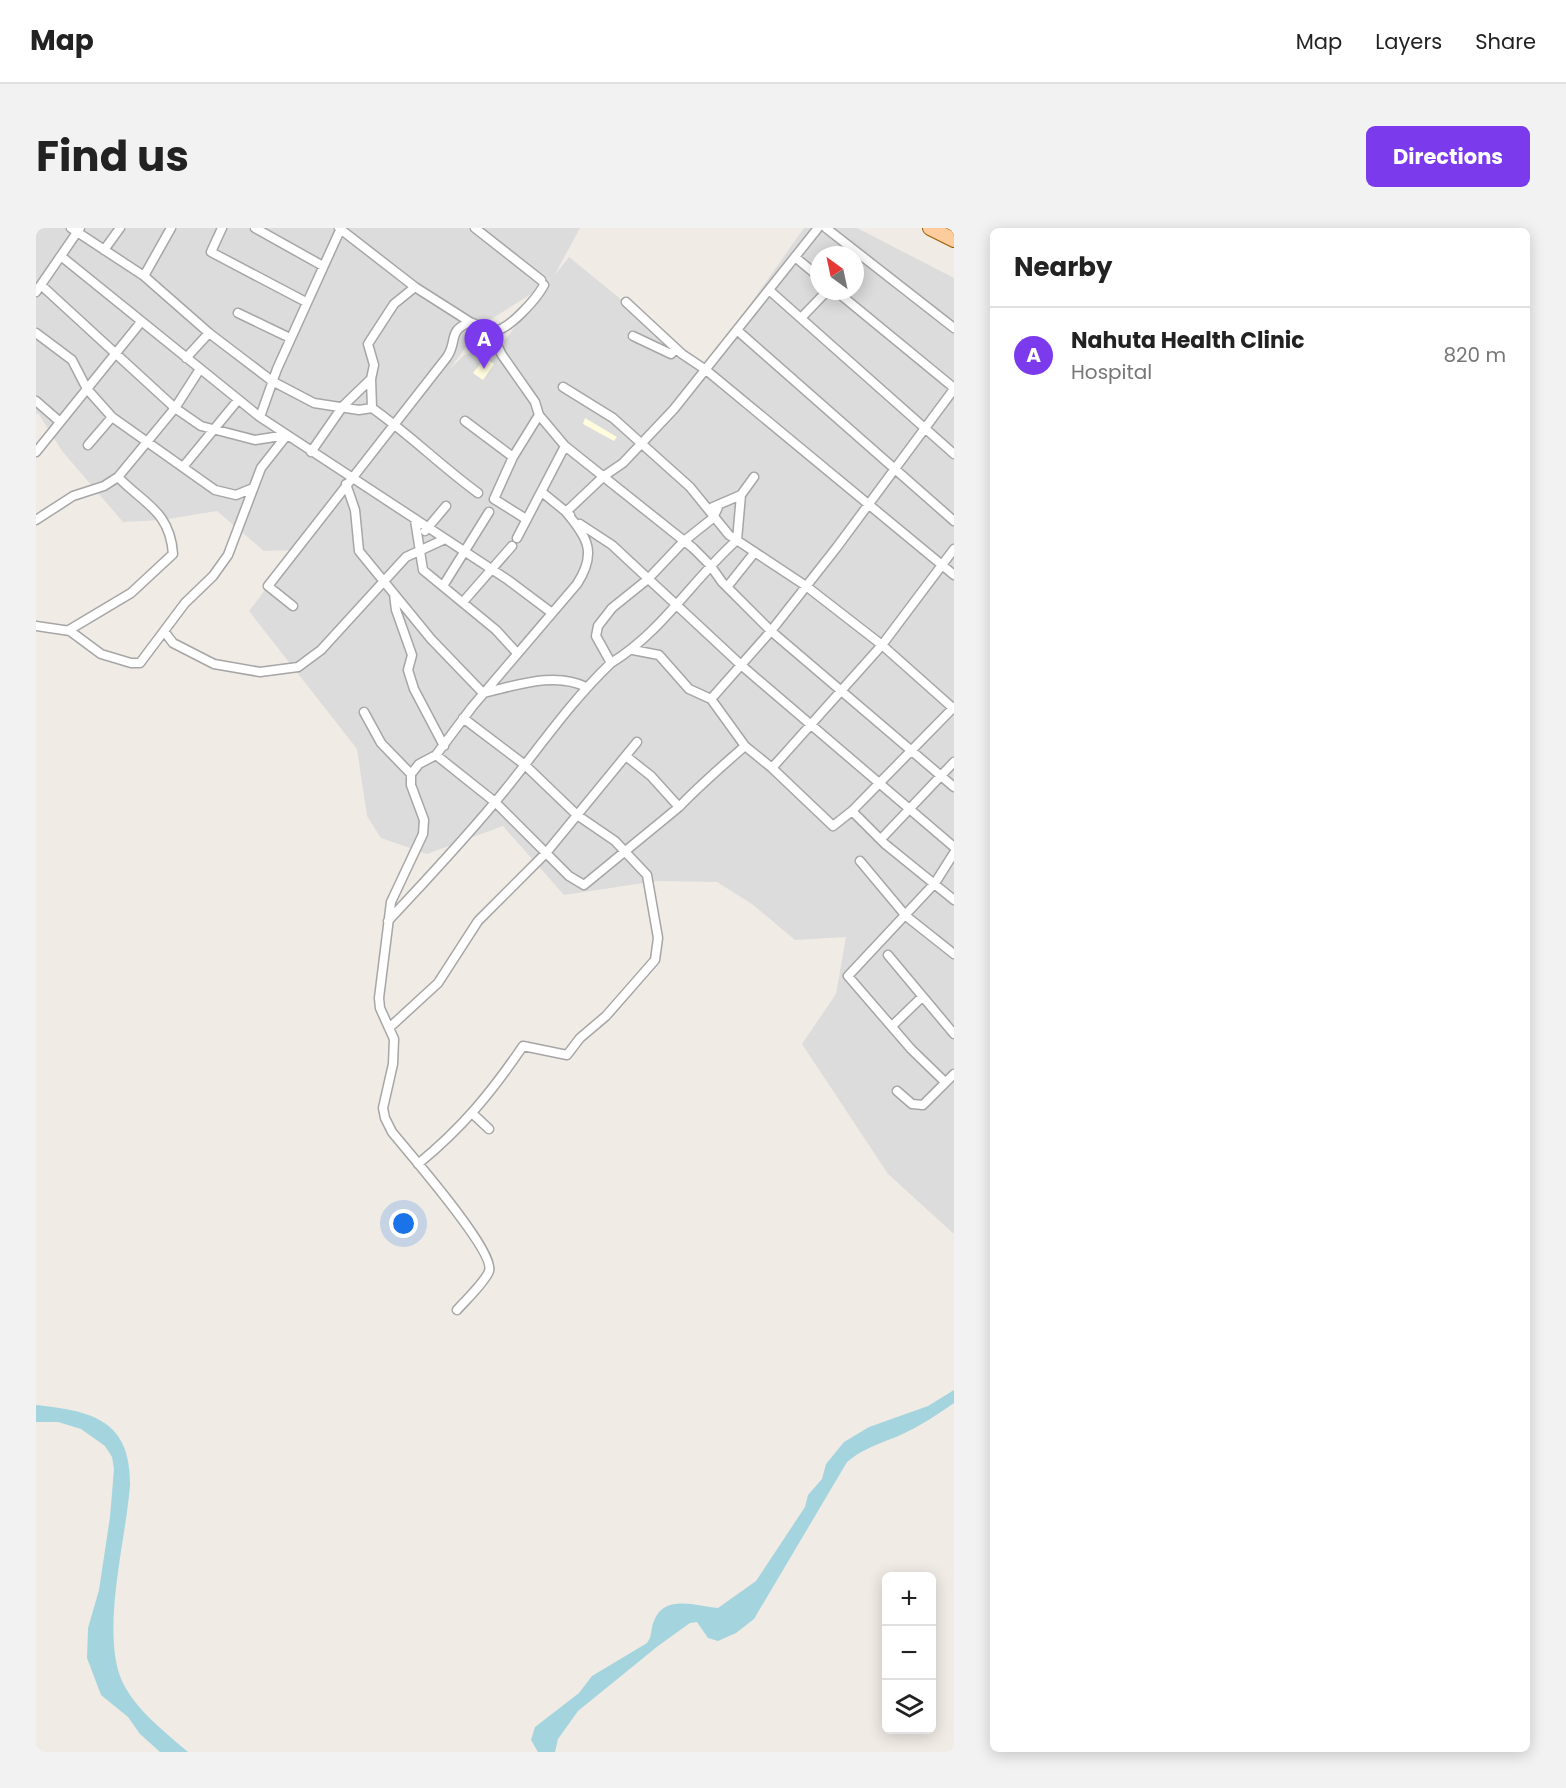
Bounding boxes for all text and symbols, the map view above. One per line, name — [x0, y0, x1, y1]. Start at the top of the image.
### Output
text: Map — [30, 21, 94, 60]
text: Map — [1296, 27, 1342, 56]
text: Layers — [1375, 27, 1442, 56]
text: Share — [1475, 27, 1536, 56]
button: Directions — [1366, 126, 1530, 187]
text: Find us — [36, 127, 189, 186]
north arrow — [810, 246, 864, 300]
text: Nearby — [1014, 249, 1112, 285]
pin: A — [464, 320, 504, 369]
text: Nahuta Health Clinic — [1071, 325, 1305, 356]
text: A — [1026, 341, 1041, 369]
text: 820 m — [1443, 341, 1506, 369]
text: Hospital — [1071, 358, 1152, 386]
your location — [389, 1209, 418, 1238]
map controls — [882, 1572, 936, 1734]
button: + — [882, 1572, 936, 1626]
button: − — [882, 1626, 936, 1680]
button: layers — [882, 1680, 936, 1734]

